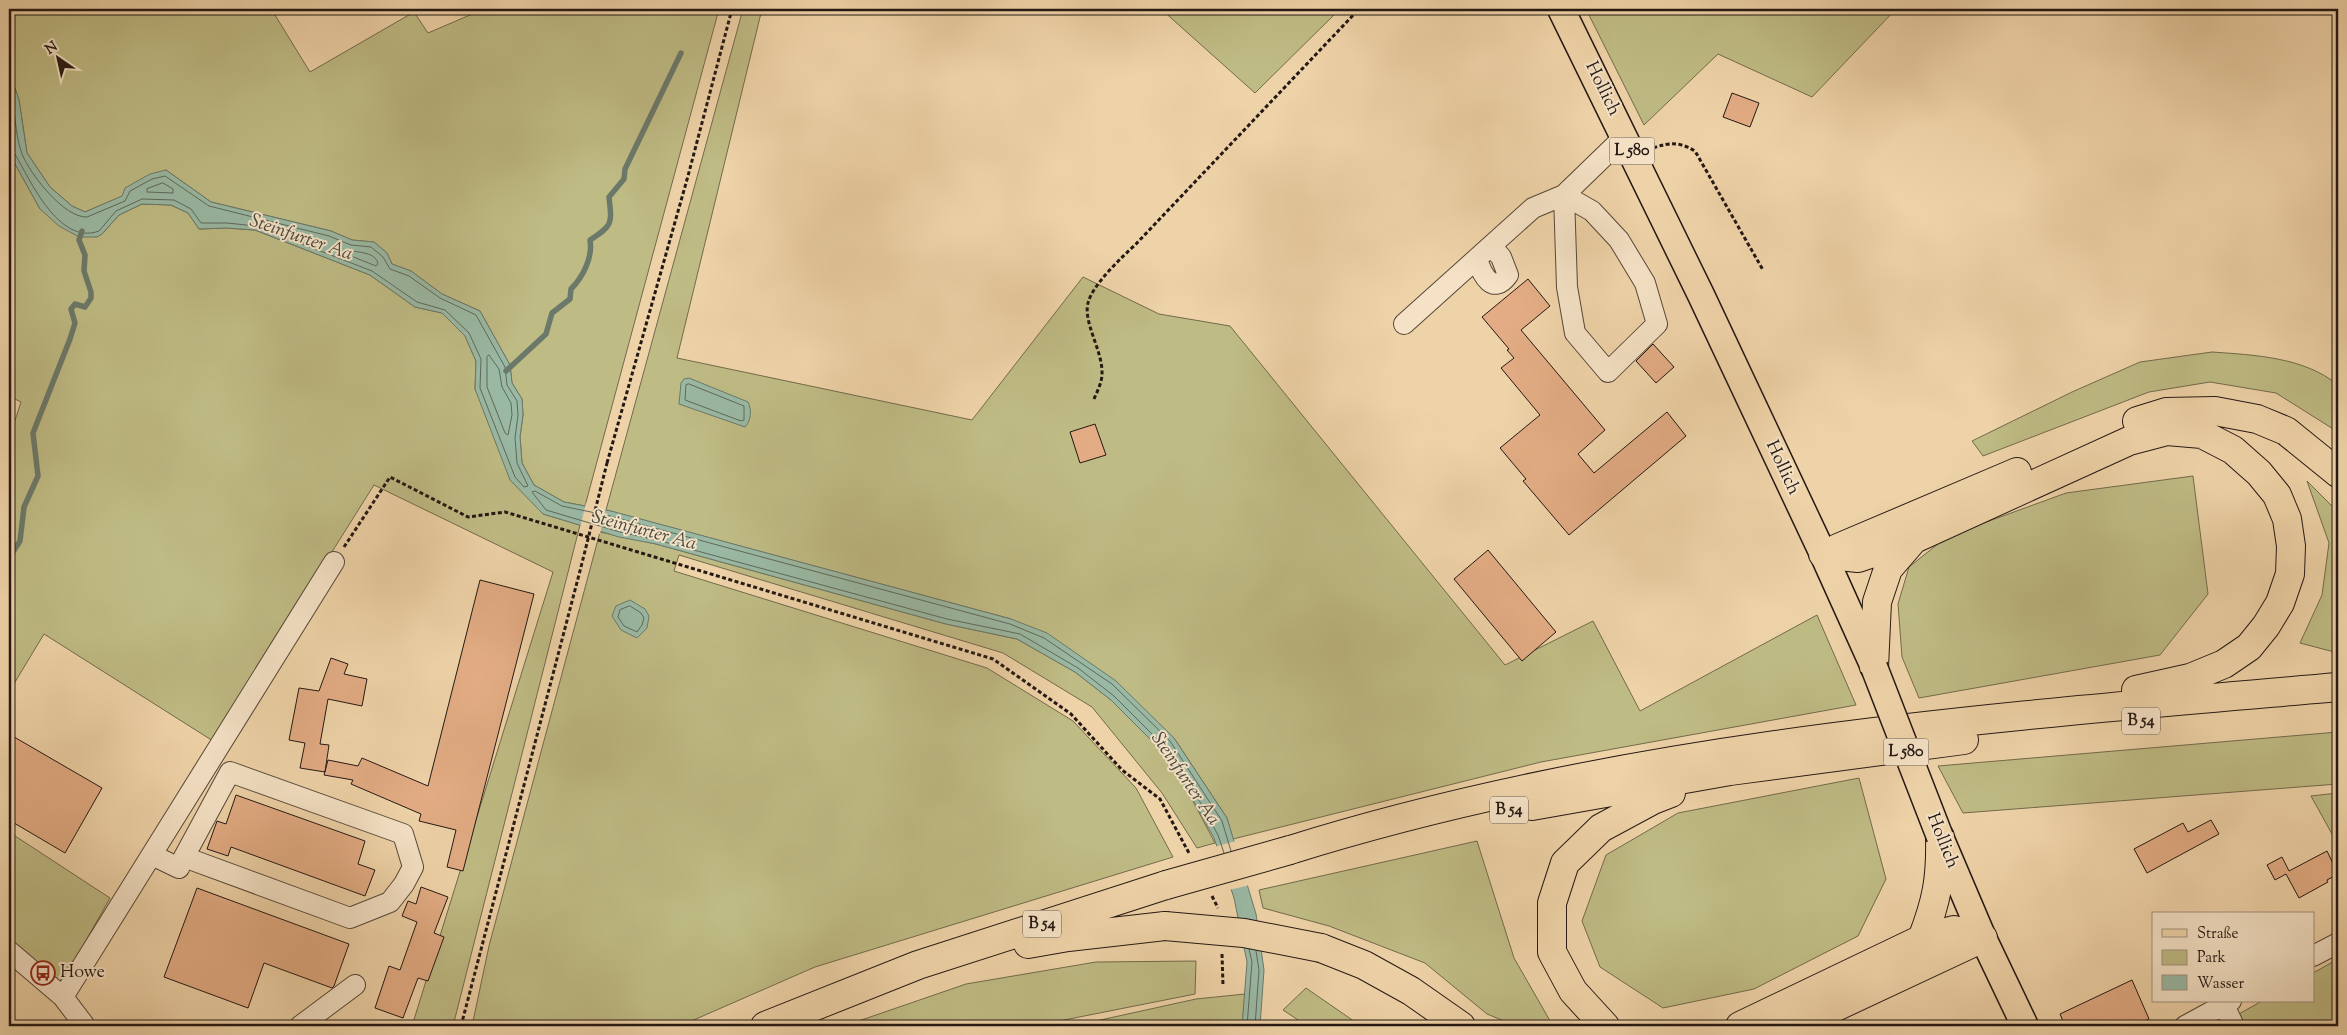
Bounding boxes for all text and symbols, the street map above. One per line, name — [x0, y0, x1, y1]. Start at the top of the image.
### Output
north arrow — [32, 32, 82, 82]
text: N — [42, 37, 62, 60]
street label: Hollich — [1578, 57, 1627, 121]
road number: L 580 — [1610, 138, 1654, 164]
water label: Steinfurter Aa — [246, 208, 356, 268]
street label: Hollich — [1758, 436, 1806, 500]
water label: Steinfurter Aa — [589, 504, 700, 558]
road number: B 54 — [2122, 708, 2160, 734]
water label: Steinfurter Aa — [1144, 727, 1226, 831]
road number: L 580 — [1884, 739, 1928, 766]
road number: B 54 — [1490, 796, 1528, 824]
street label: Hollich — [1919, 809, 1965, 873]
road number: B 54 — [1023, 911, 1061, 938]
legend — [2152, 912, 2314, 1002]
text: Straße — [2197, 924, 2239, 945]
text: Park — [2197, 948, 2226, 969]
bus stop icon: Howe — [30, 960, 56, 986]
place label: Howe — [60, 960, 105, 986]
text: Wasser — [2197, 974, 2244, 995]

